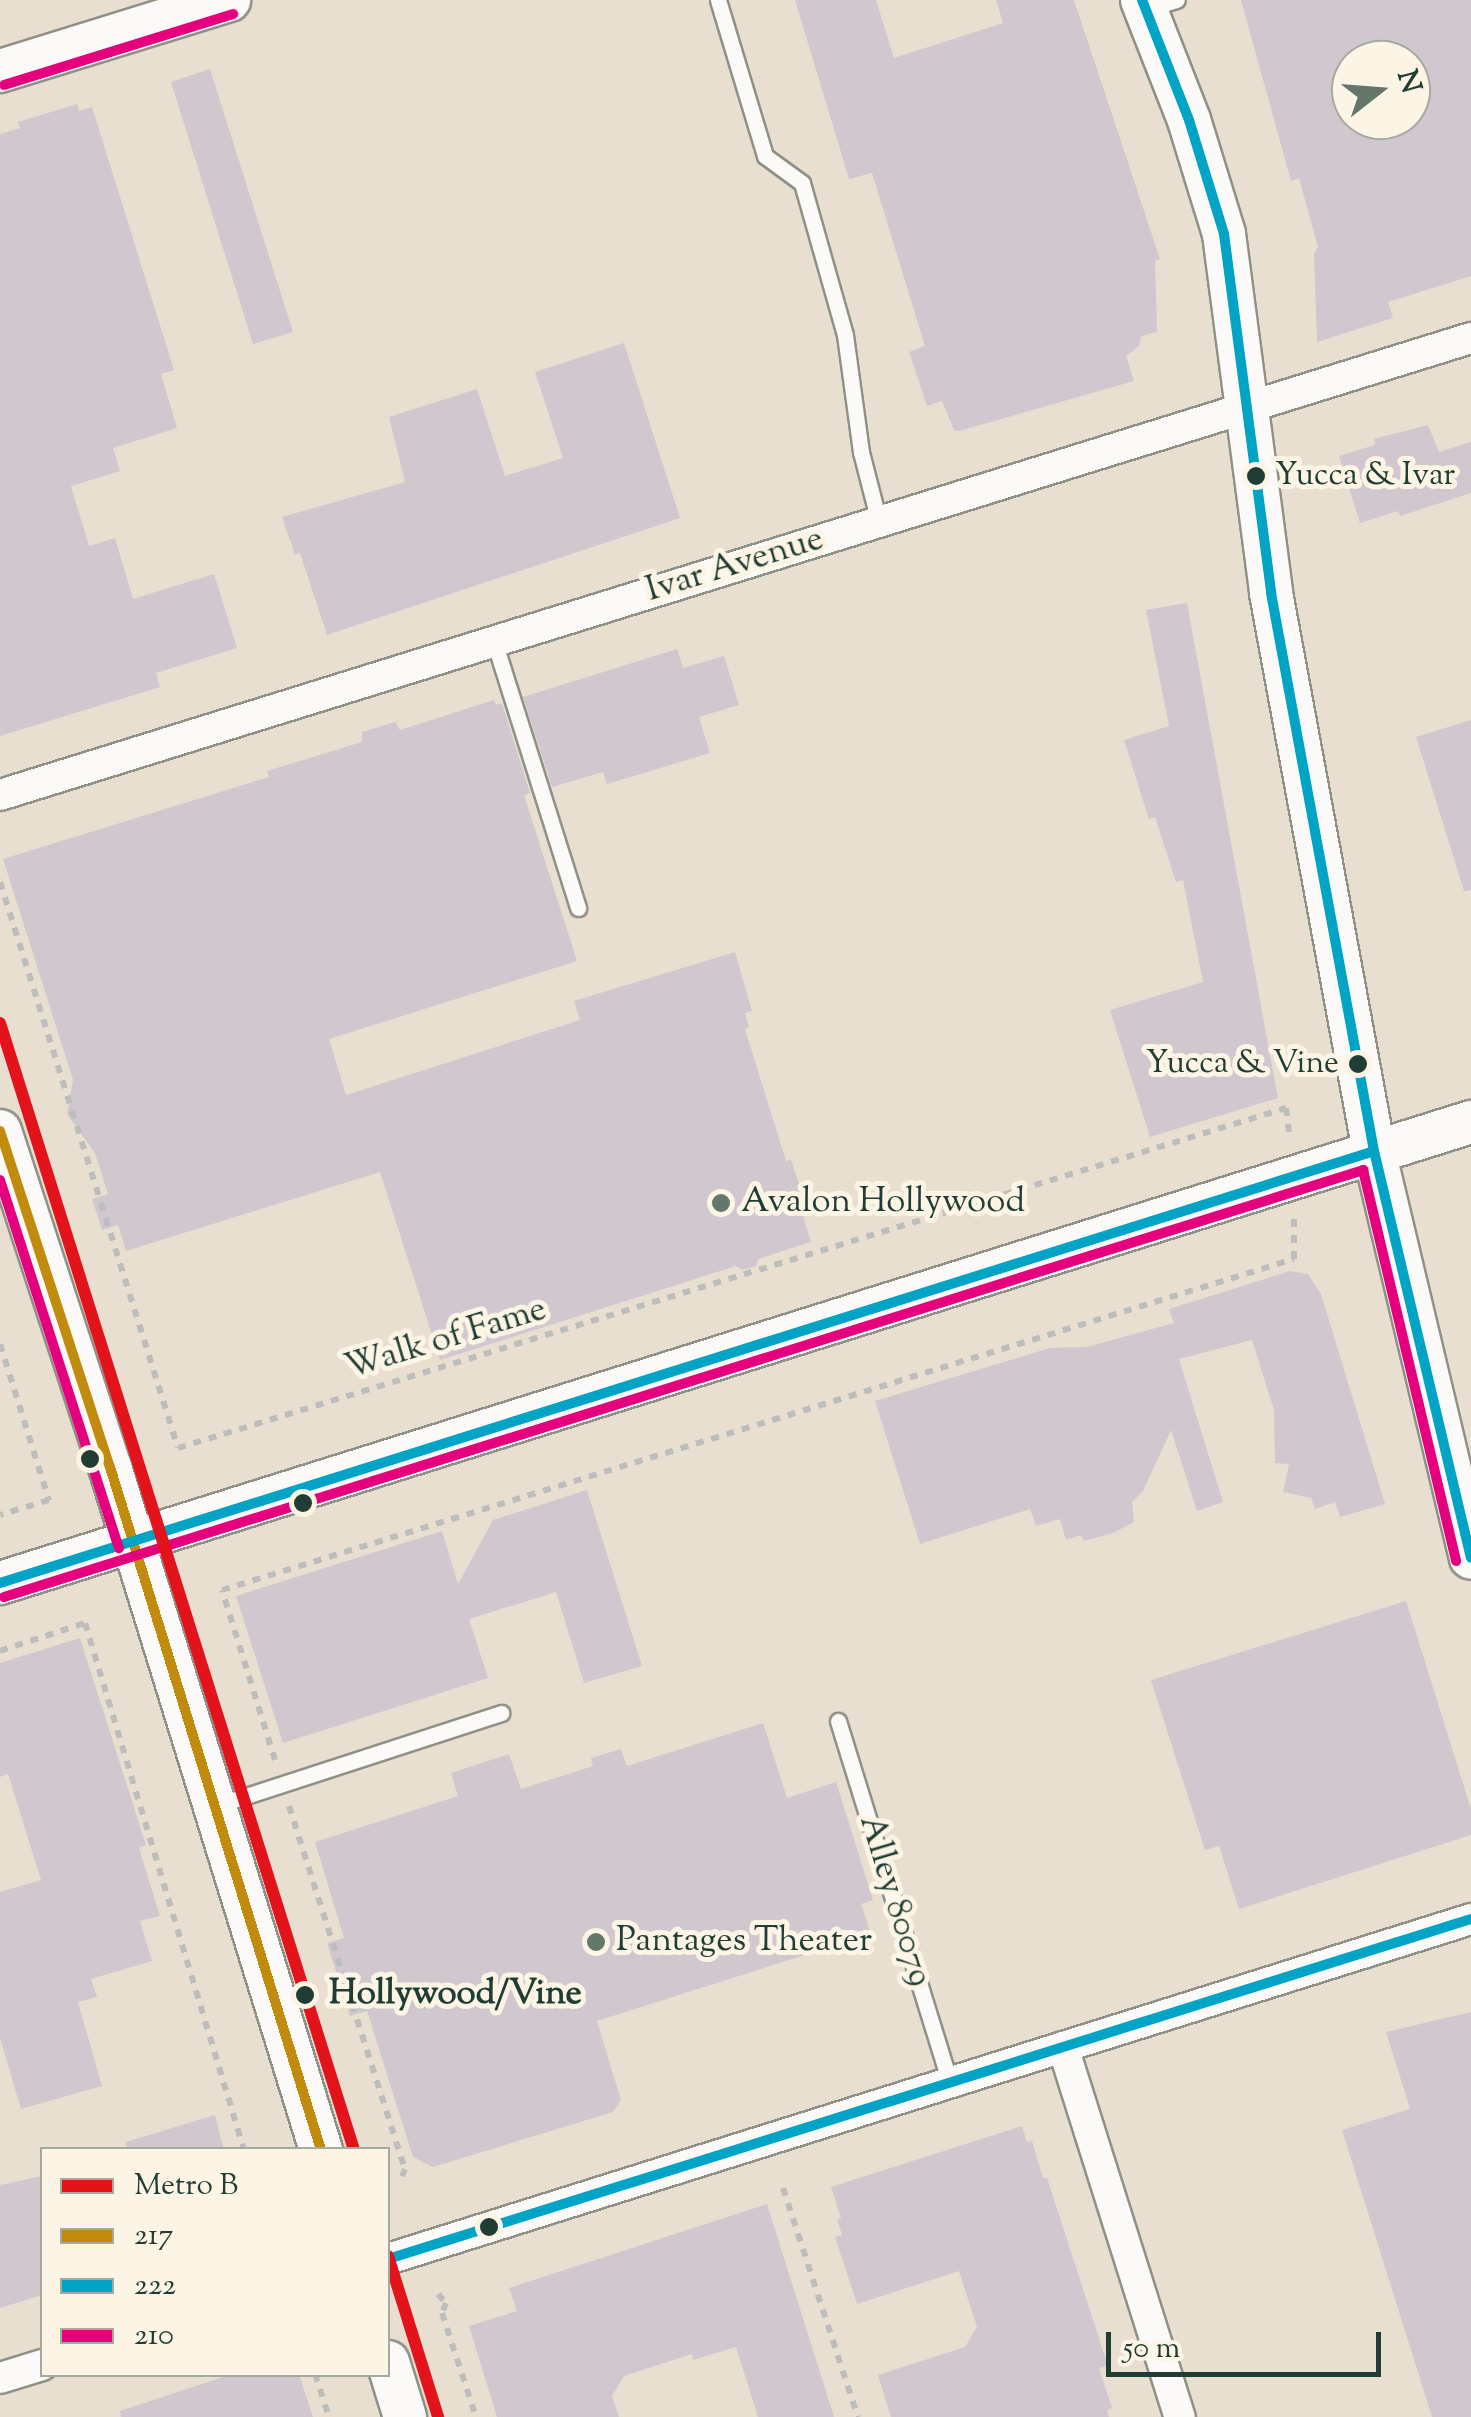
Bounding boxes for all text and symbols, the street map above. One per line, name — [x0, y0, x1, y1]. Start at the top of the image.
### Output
north arrow — [1331, 40, 1431, 140]
text: N — [1385, 65, 1430, 98]
place label: Yucca & Ivar — [1275, 457, 1455, 495]
marker: Yucca & Ivar — [1246, 466, 1266, 486]
street label: Ivar Avenue — [641, 519, 829, 613]
place label: Yucca & Vine — [1146, 1045, 1339, 1083]
marker: Yucca & Vine — [1348, 1054, 1368, 1074]
place label: Avalon Hollywood — [741, 1182, 1025, 1224]
marker: Avalon Hollywood — [710, 1192, 732, 1214]
street label: Walk of Fame — [340, 1289, 552, 1391]
unlabelled marker — [80, 1449, 100, 1469]
unlabelled marker — [293, 1493, 313, 1513]
street label: Alley 80079 — [848, 1810, 940, 1992]
place label: Pantages Theater — [616, 1921, 872, 1963]
marker: Pantages Theater — [585, 1931, 607, 1953]
place label: Hollywood/Vine — [329, 1974, 582, 2016]
marker: Hollywood/Vine — [290, 1980, 320, 2010]
legend — [40, 2147, 390, 2377]
text: Metro B — [134, 2165, 238, 2208]
text: 217 — [134, 2215, 173, 2258]
unlabelled marker — [479, 2217, 499, 2237]
text: 222 — [134, 2265, 176, 2308]
scale bar — [1111, 2312, 1386, 2374]
text: 210 — [134, 2315, 174, 2358]
text: 50 m — [1123, 2328, 1180, 2371]

